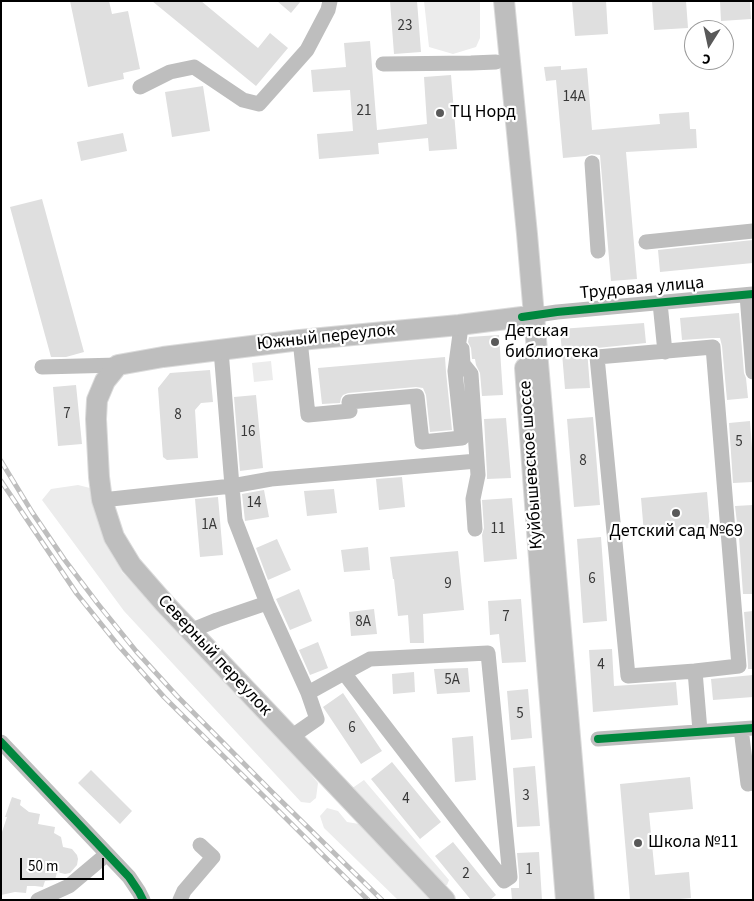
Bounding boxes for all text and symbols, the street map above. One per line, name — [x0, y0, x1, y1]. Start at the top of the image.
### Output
house number: 23 — [398, 18, 412, 36]
north arrow — [684, 20, 734, 70]
text: С — [701, 48, 712, 69]
house number: 14А — [562, 89, 586, 107]
place label: ТЦ Норд — [450, 102, 516, 124]
house number: 21 — [357, 103, 371, 121]
marker: ТЦ Норд — [434, 107, 446, 119]
street label: Трудовая улица — [579, 273, 705, 305]
street label: Южный переулок — [256, 320, 396, 356]
place label: Детская библиотека — [505, 321, 599, 364]
marker: Детская библиотека — [489, 336, 501, 348]
street label: Куйбышевское шоссе — [515, 380, 549, 550]
house number: 7 — [63, 406, 71, 424]
house number: 8 — [174, 407, 182, 425]
house number: 16 — [241, 424, 255, 442]
house number: 5 — [735, 434, 743, 452]
house number: 8 — [579, 453, 587, 471]
house number: 14 — [247, 495, 261, 513]
marker: Детский сад №69 — [670, 507, 682, 519]
house number: 1А — [201, 517, 217, 535]
house number: 11 — [491, 521, 505, 539]
place label: Детский сад №69 — [609, 521, 743, 543]
house number: 6 — [588, 571, 596, 589]
house number: 9 — [444, 576, 452, 594]
street label: Северный переулок — [152, 591, 276, 721]
house number: 7 — [502, 609, 510, 627]
house number: 8А — [355, 614, 371, 632]
house number: 4 — [597, 657, 605, 675]
house number: 5А — [444, 672, 460, 690]
house number: 5 — [516, 706, 524, 724]
house number: 6 — [348, 720, 356, 738]
house number: 3 — [522, 788, 530, 806]
house number: 4 — [402, 791, 410, 809]
place label: Школа №11 — [648, 832, 738, 854]
marker: Школа №11 — [632, 837, 644, 849]
scale bar — [22, 848, 106, 880]
text: 50 m — [28, 856, 58, 877]
house number: 1 — [525, 862, 533, 880]
house number: 2 — [462, 866, 470, 884]

